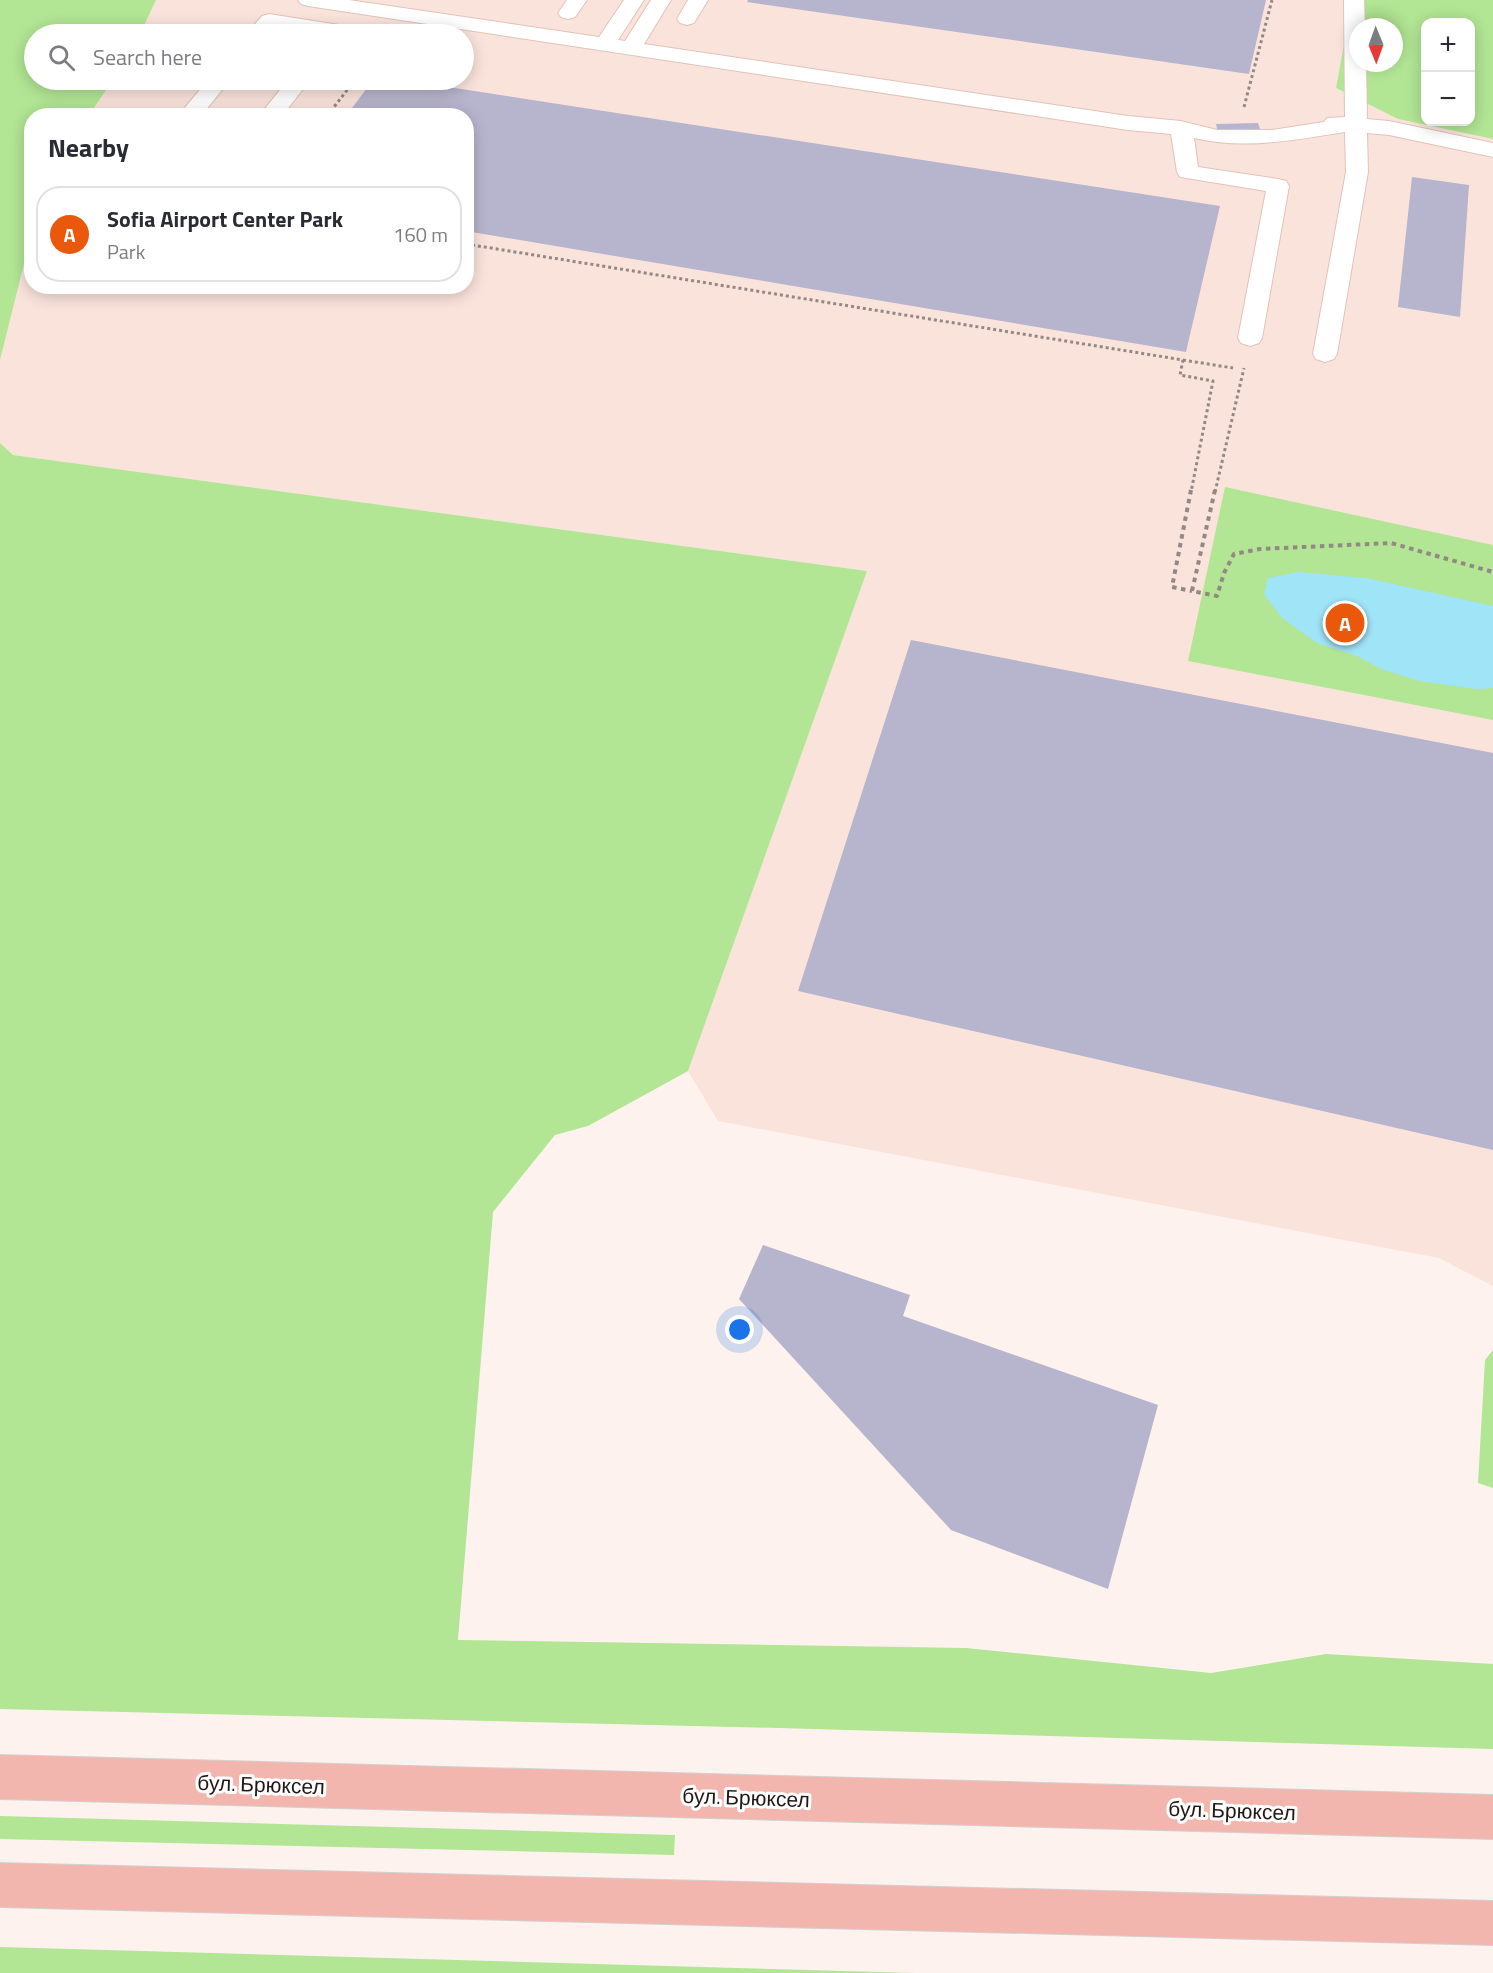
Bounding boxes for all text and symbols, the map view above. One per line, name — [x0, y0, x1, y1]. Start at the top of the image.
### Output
north arrow — [1349, 18, 1403, 72]
map controls — [1421, 18, 1475, 126]
button: + — [1421, 18, 1475, 72]
search box — [24, 24, 474, 90]
text: Search here — [93, 40, 202, 74]
icon: search — [45, 41, 78, 74]
button: − — [1421, 72, 1475, 126]
text: Nearby — [48, 128, 129, 167]
text: Sofia Airport Center Park — [107, 202, 343, 236]
text: A — [63, 219, 76, 250]
text: 160 m — [393, 219, 448, 250]
text: Park — [107, 236, 145, 267]
pin: A — [1326, 600, 1364, 646]
your location — [725, 1315, 754, 1344]
street label: бул. Брюксел — [197, 1766, 325, 1802]
street label: бул. Брюксел — [682, 1779, 810, 1815]
street label: бул. Брюксел — [1168, 1792, 1296, 1828]

